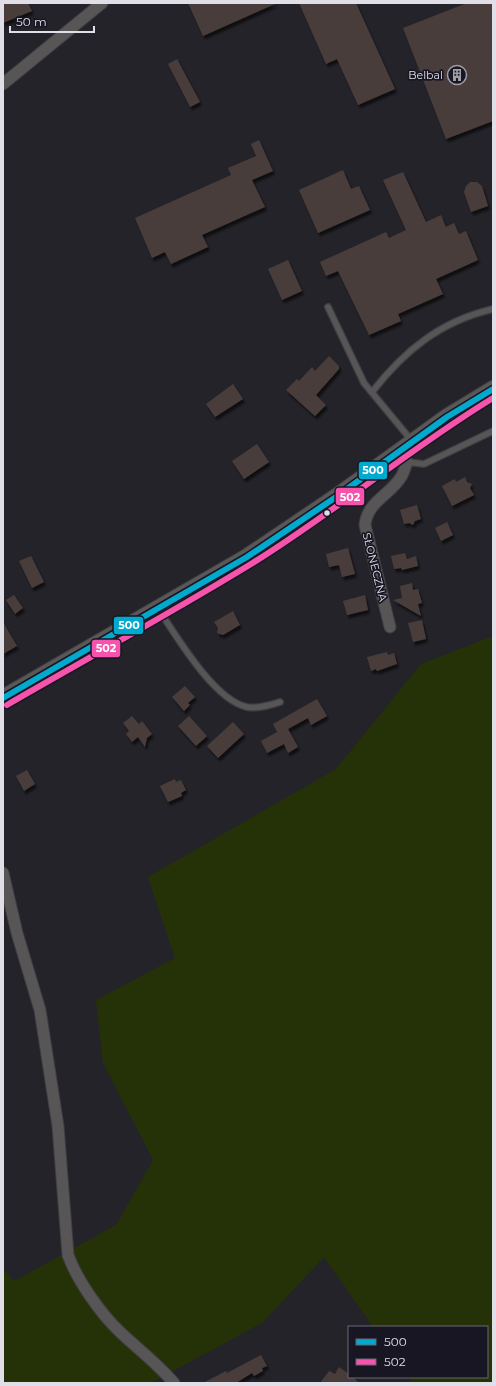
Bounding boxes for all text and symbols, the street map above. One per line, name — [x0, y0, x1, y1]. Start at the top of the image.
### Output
scale bar — [10, 8, 94, 34]
text: 50 m — [16, 14, 47, 29]
building icon: Belbal — [446, 64, 468, 86]
place label: Belbal — [408, 68, 443, 82]
line badge: 500 — [358, 461, 388, 480]
text: 500 — [362, 463, 384, 477]
line badge: 502 — [335, 487, 365, 506]
text: 502 — [340, 490, 361, 504]
unlabelled marker — [322, 508, 332, 518]
street label: SŁONECZNA — [360, 531, 390, 603]
line badge: 500 — [113, 616, 144, 635]
text: 500 — [118, 618, 140, 632]
line badge: 502 — [91, 639, 121, 658]
text: 502 — [96, 641, 117, 655]
legend — [348, 1326, 488, 1378]
text: 500 — [384, 1334, 407, 1349]
text: 502 — [384, 1354, 406, 1369]

